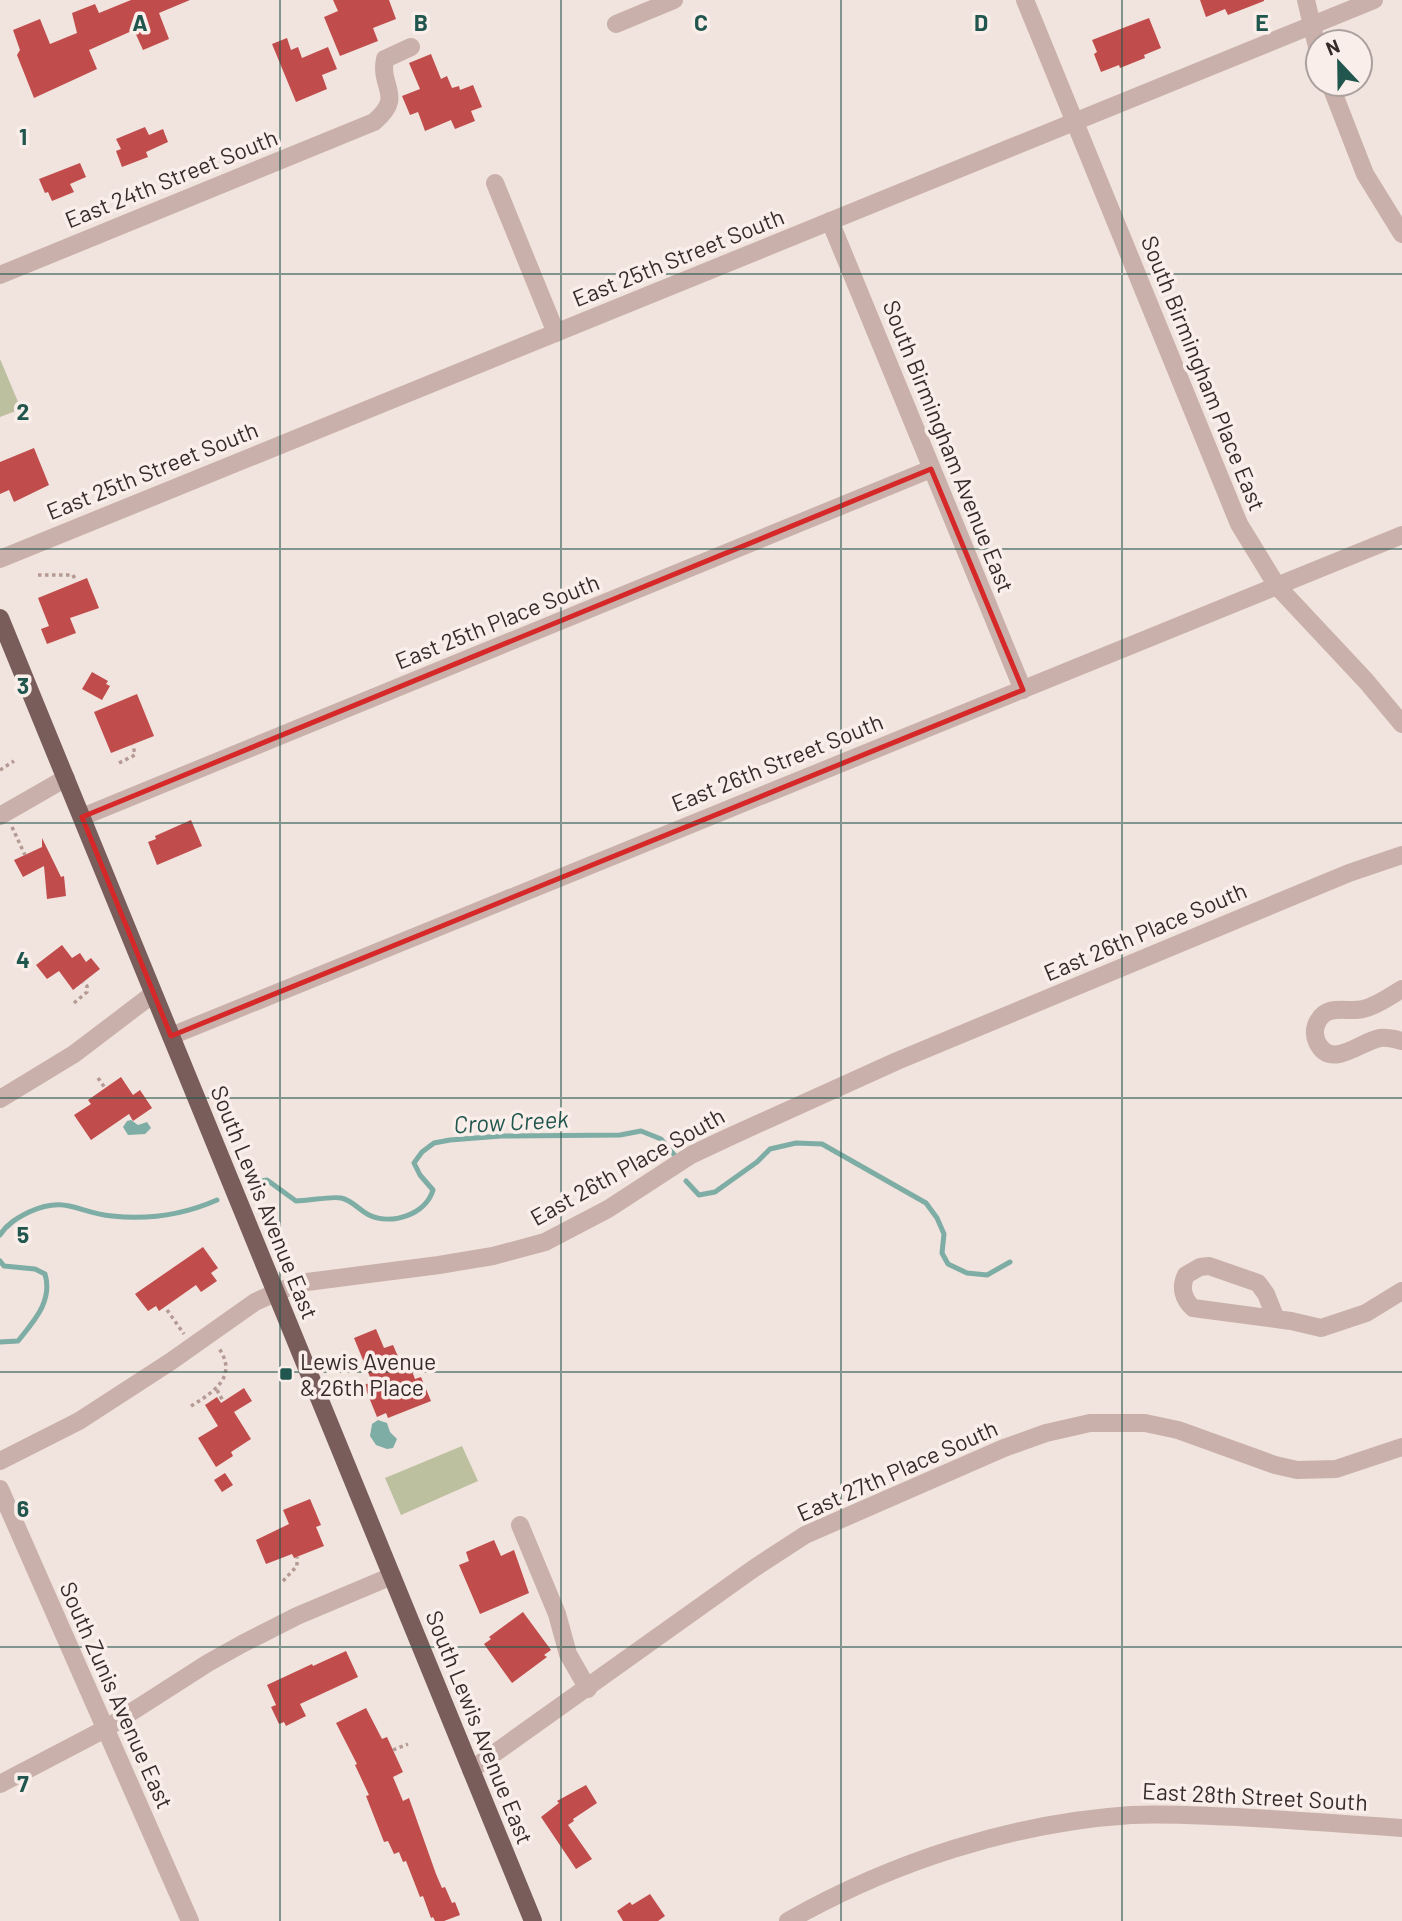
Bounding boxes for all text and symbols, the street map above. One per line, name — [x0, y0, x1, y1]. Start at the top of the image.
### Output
text: A — [132, 8, 148, 36]
text: B — [414, 8, 428, 36]
text: C — [694, 8, 708, 36]
text: D — [974, 8, 988, 36]
text: E — [1255, 8, 1269, 36]
north arrow — [1304, 28, 1374, 98]
text: N — [1322, 34, 1343, 60]
text: 1 — [19, 122, 27, 150]
street label: East 24th Street South — [61, 123, 281, 233]
street label: East 25th Street South — [568, 202, 788, 312]
street label: South Birmingham Place East — [1136, 231, 1272, 515]
street label: South Birmingham Avenue East — [877, 296, 1021, 596]
text: 2 — [17, 397, 29, 425]
street label: East 25th Street South — [42, 415, 262, 525]
street label: East 25th Place South — [391, 567, 603, 675]
text: 3 — [17, 671, 29, 699]
street label: East 26th Street South — [667, 707, 887, 817]
street label: East 26th Place South — [1039, 876, 1251, 986]
text: 4 — [16, 945, 30, 973]
street label: South Lewis Avenue East — [205, 1081, 325, 1323]
street label: East 26th Place South — [525, 1101, 729, 1231]
water label: Crow Creek — [453, 1103, 570, 1138]
text: 5 — [17, 1220, 29, 1248]
place label: Lewis Avenue & 26th Place — [300, 1347, 436, 1401]
marker: Lewis Avenue & 26th Place — [278, 1366, 294, 1382]
street label: East 27th Place South — [792, 1413, 1002, 1527]
text: 6 — [17, 1494, 29, 1522]
street label: South Zunis Avenue East — [54, 1577, 180, 1813]
street label: South Lewis Avenue East — [420, 1606, 540, 1848]
text: 7 — [17, 1769, 29, 1797]
street label: East 28th Street South — [1142, 1776, 1368, 1816]

